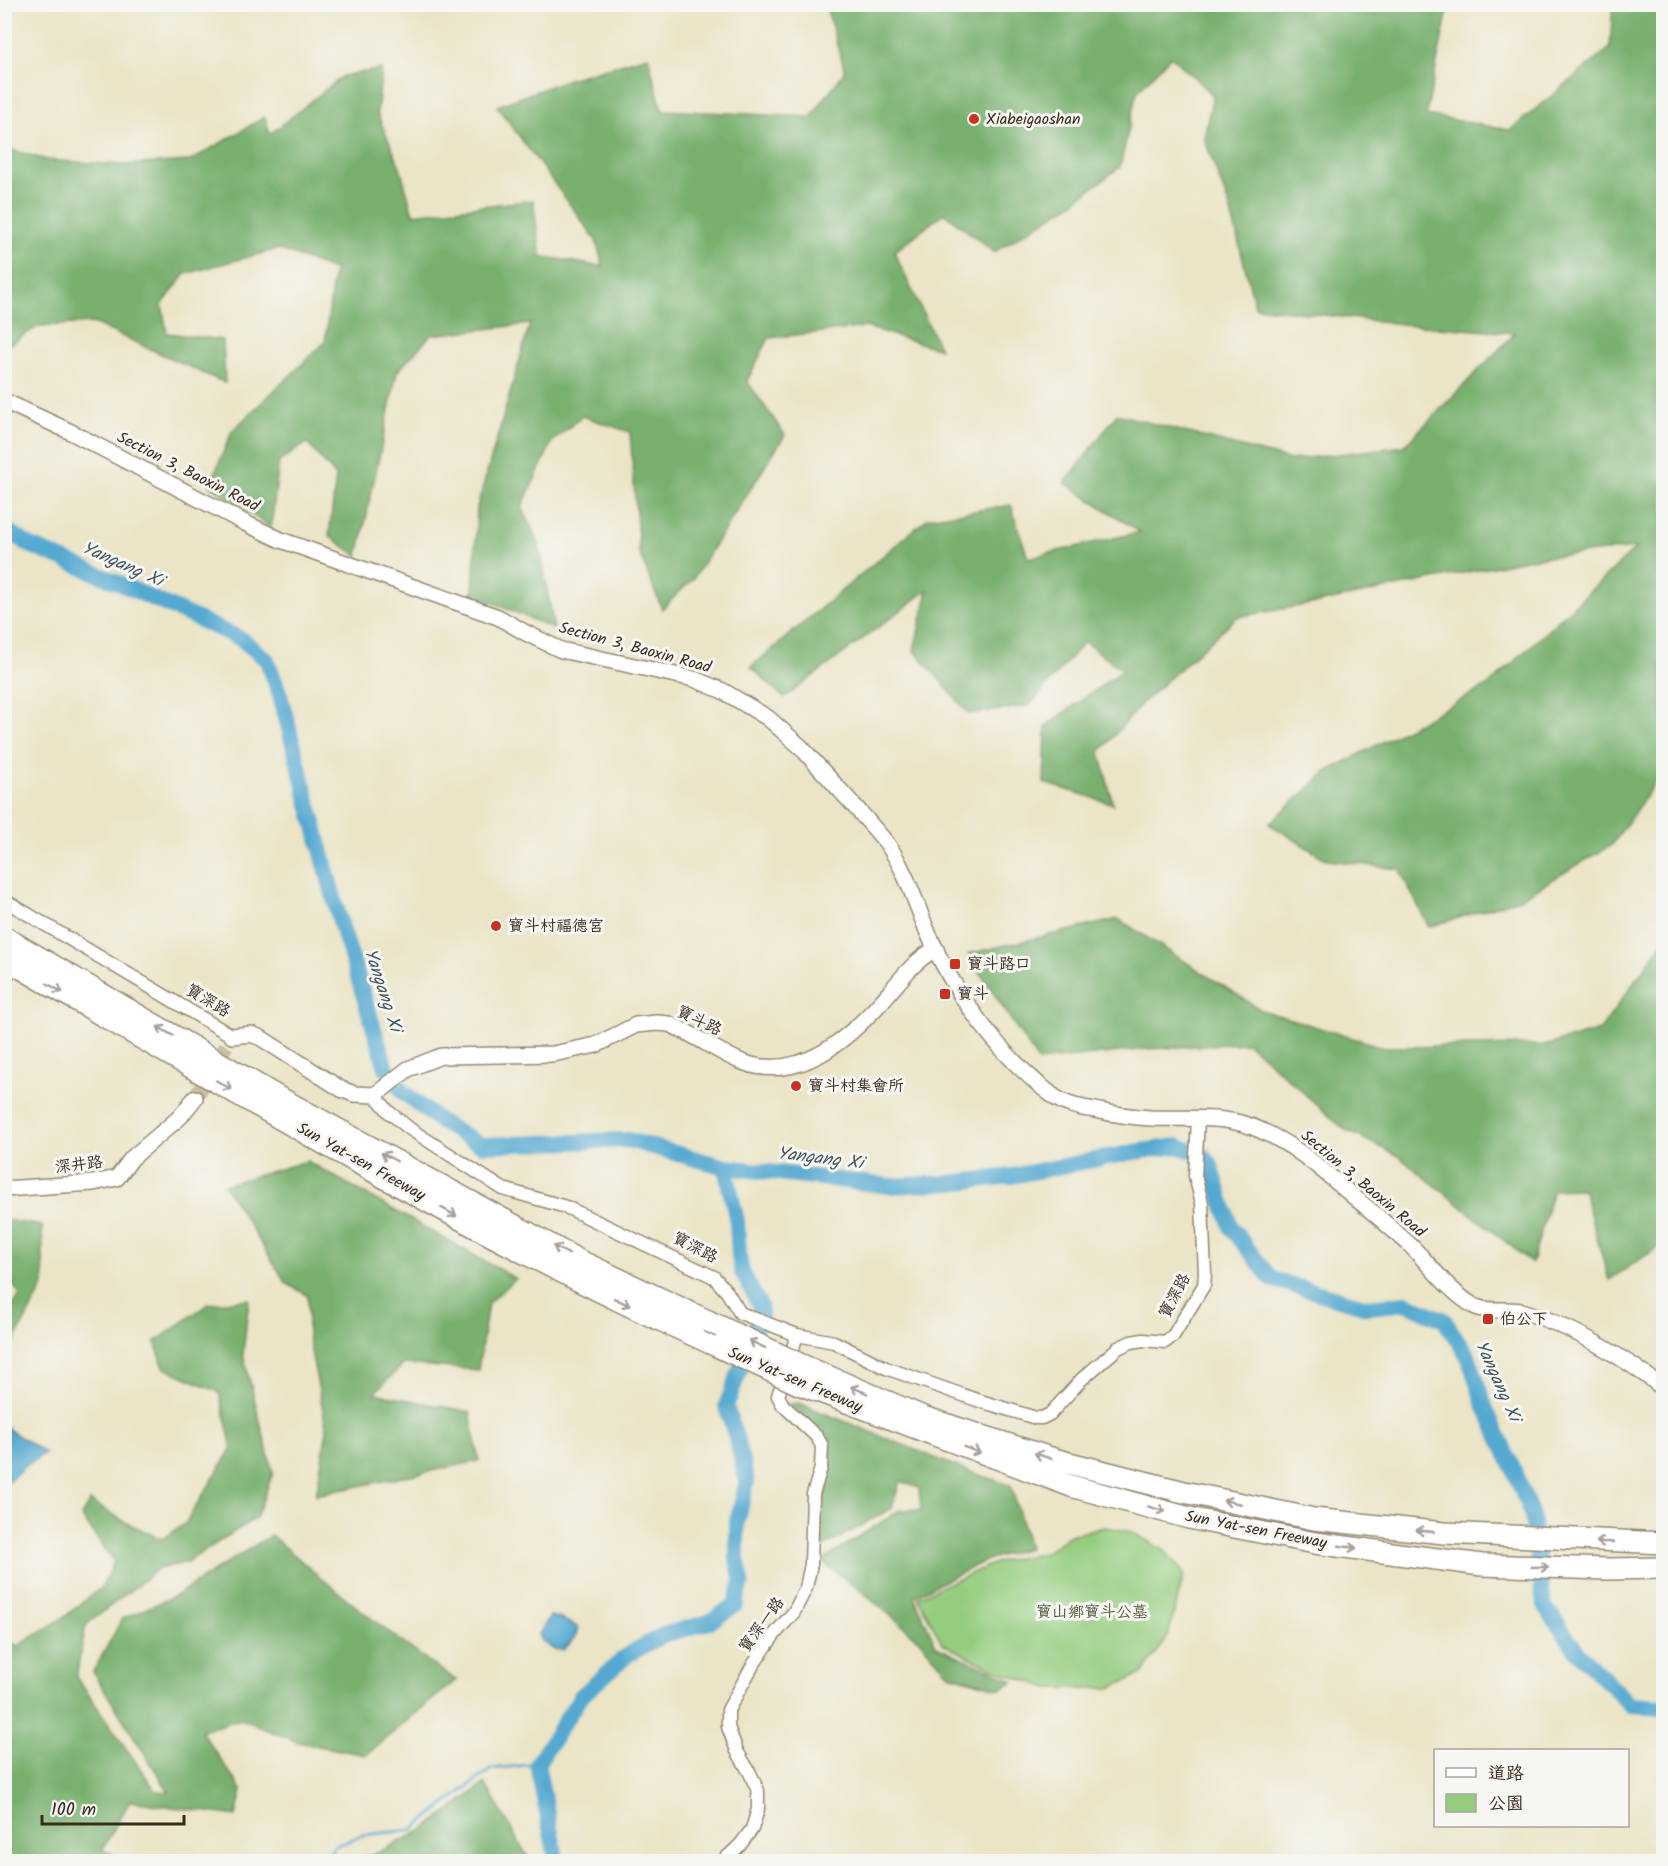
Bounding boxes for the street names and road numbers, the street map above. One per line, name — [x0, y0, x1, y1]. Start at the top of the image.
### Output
street label: Section 3, Baoxin Road — [112, 425, 264, 519]
street label: Section 3, Baoxin Road — [556, 616, 715, 681]
street label: 寶深路 — [181, 978, 235, 1024]
street label: 寶斗路 — [672, 999, 726, 1043]
street label: Sun Yat-sen Freeway — [292, 1116, 431, 1208]
street label: Section 3, Baoxin Road — [1295, 1124, 1432, 1245]
street label: 深井路 — [54, 1150, 104, 1180]
street label: 寶深路 — [668, 1226, 722, 1270]
street label: 寶深路 — [1153, 1269, 1197, 1323]
street label: Sun Yat-sen Freeway — [724, 1340, 867, 1420]
street label: Sun Yat-sen Freeway — [1183, 1504, 1330, 1556]
street label: 寶深一路 — [733, 1592, 791, 1658]

